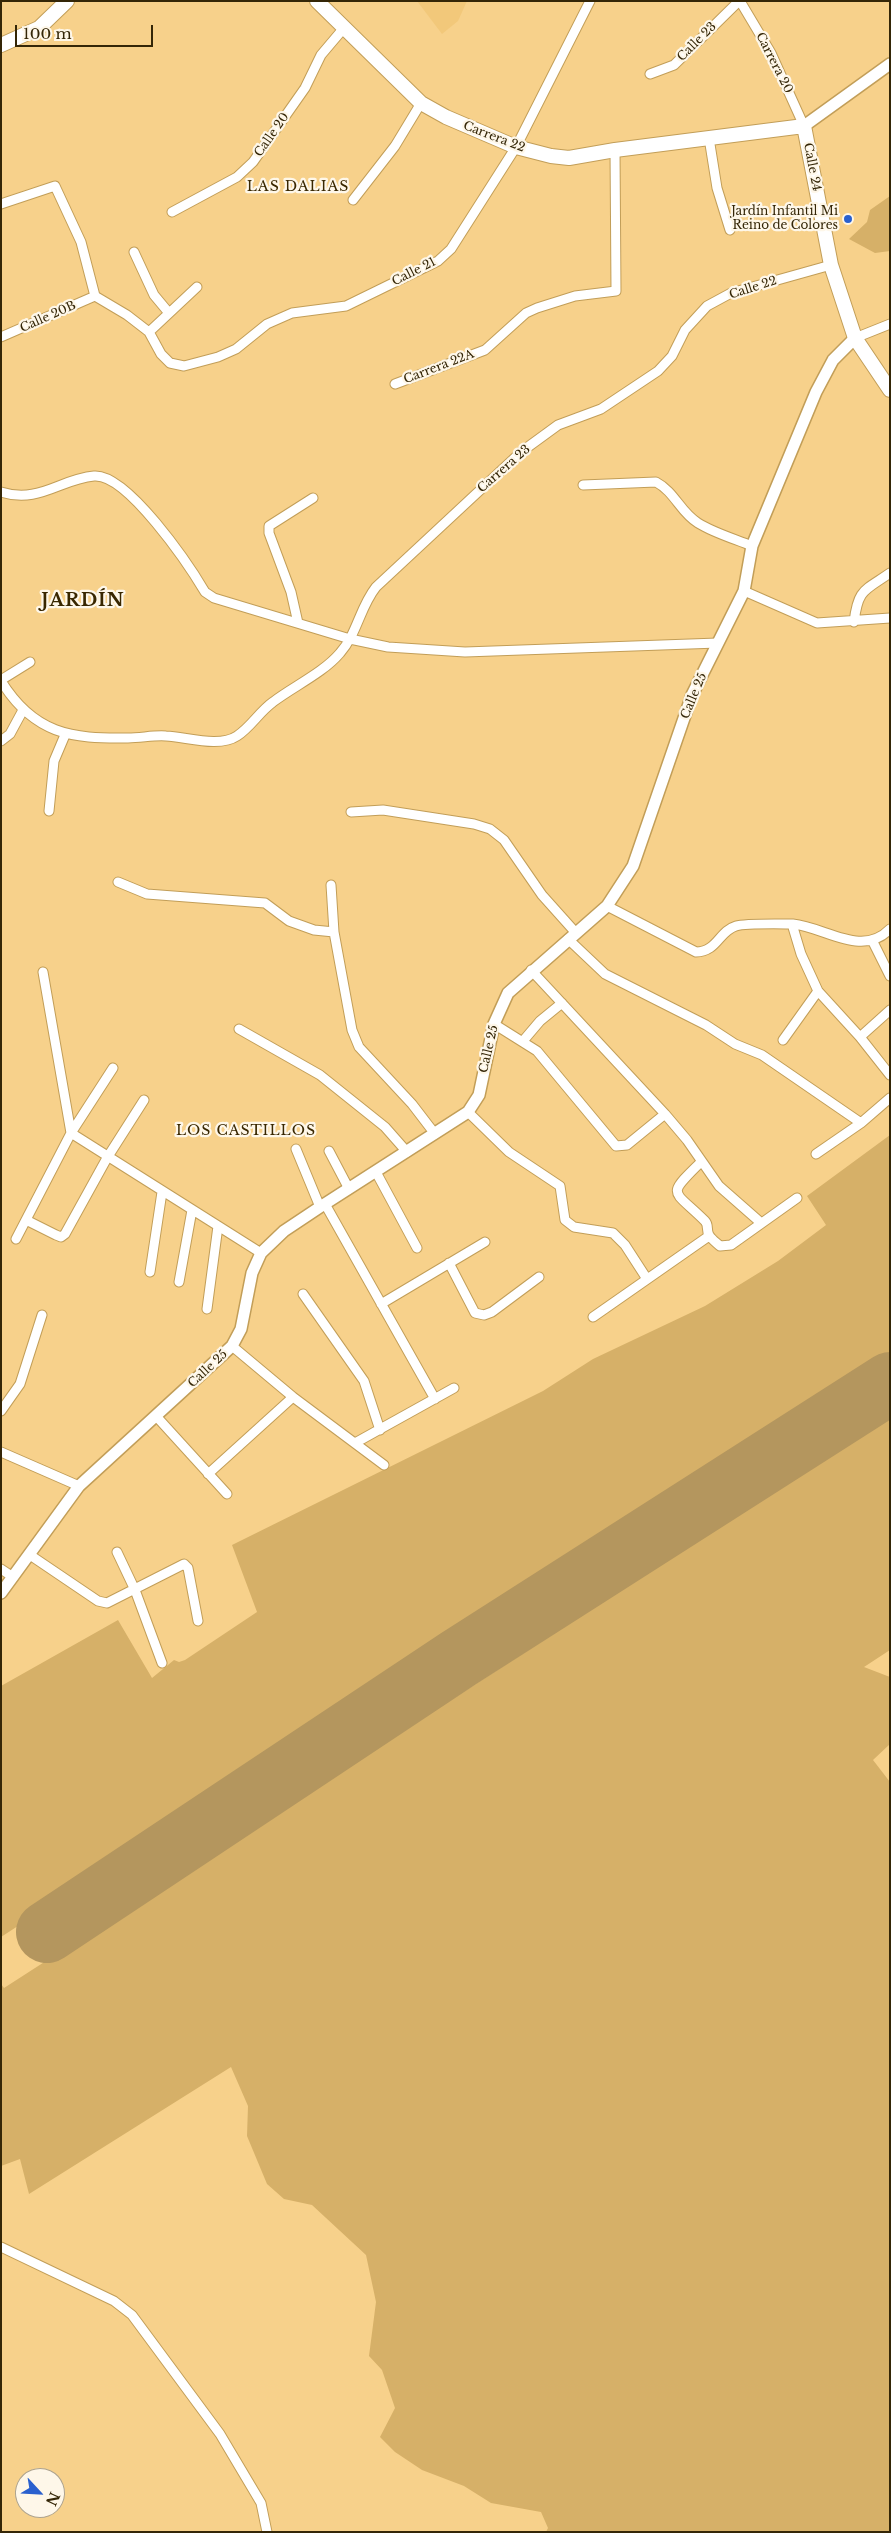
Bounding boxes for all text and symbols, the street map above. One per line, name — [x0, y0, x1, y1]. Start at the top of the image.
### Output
scale bar — [18, 15, 155, 47]
street label: Calle 23 — [675, 20, 719, 64]
text: 100 m — [23, 24, 72, 43]
street label: Carrera 20 — [753, 30, 795, 96]
street label: Calle 20 — [252, 110, 292, 160]
street label: Carrera 22 — [461, 119, 527, 155]
street label: Calle 24 — [800, 142, 824, 192]
district label: LAS DALIAS — [245, 179, 351, 195]
place label: Jardín Infantil Mi Reino de Colores — [731, 205, 838, 233]
marker: Jardín Infantil Mi Reino de Colores — [842, 213, 854, 225]
street label: Calle 21 — [390, 255, 438, 289]
street label: Calle 22 — [727, 274, 779, 302]
street label: Calle 20B — [18, 298, 78, 336]
street label: Carrera 22A — [402, 347, 476, 387]
street label: Carrera 23 — [475, 442, 533, 496]
district label: JARDÍN — [41, 590, 125, 612]
street label: Calle 25 — [678, 671, 710, 721]
street label: Calle 25 — [477, 1024, 501, 1074]
district label: LOS CASTILLOS — [174, 1123, 318, 1139]
street label: Calle 25 — [185, 1347, 231, 1391]
north arrow — [15, 2468, 65, 2518]
text: N — [42, 2489, 64, 2509]

